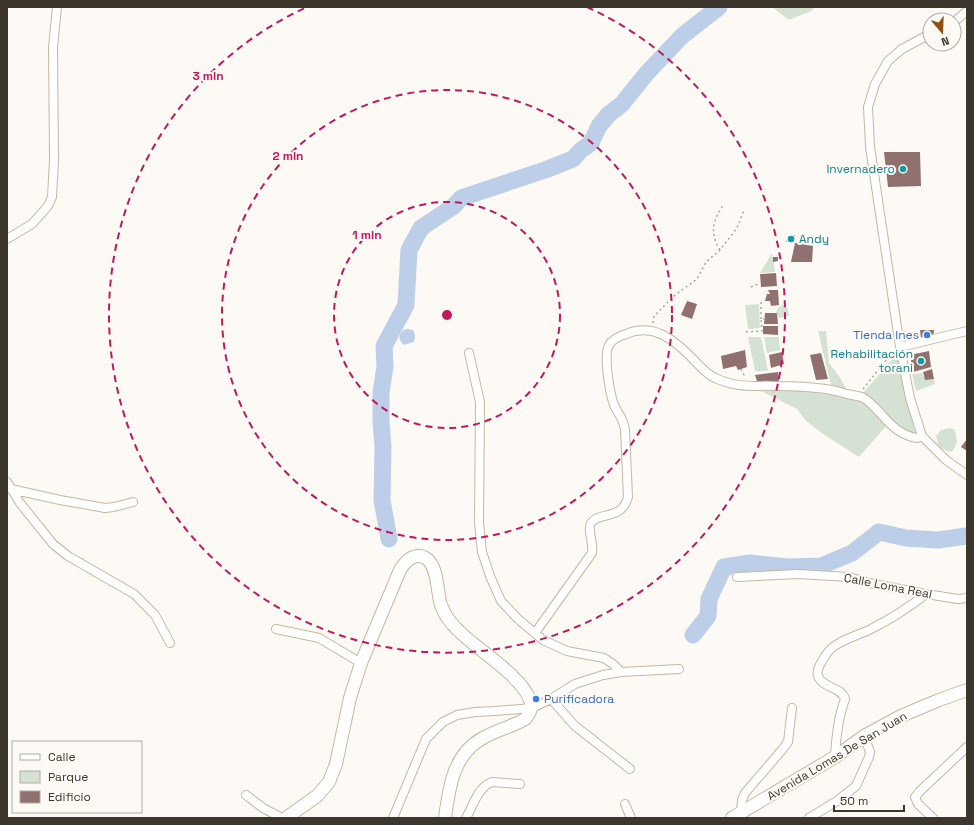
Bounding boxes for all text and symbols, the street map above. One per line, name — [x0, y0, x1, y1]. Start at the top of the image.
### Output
north arrow — [922, 12, 962, 52]
text: N — [939, 34, 951, 49]
text: 3 min — [192, 68, 224, 84]
text: 2 min — [272, 148, 304, 164]
place label: Invernadero — [826, 161, 895, 177]
marker: Invernadero — [898, 164, 908, 174]
text: 1 min — [352, 227, 382, 243]
place label: Andy — [799, 231, 829, 247]
marker: Andy — [786, 234, 796, 244]
centre of rings — [440, 308, 454, 322]
place label: Tienda Ines — [853, 327, 919, 343]
marker: Tienda Ines — [922, 330, 932, 340]
place label: Rehabilitación torani — [830, 346, 913, 376]
marker: Rehabilitación torani — [916, 356, 926, 366]
street label: Calle Loma Real — [843, 570, 933, 602]
place label: Purificadora — [544, 691, 614, 707]
marker: Purificadora — [531, 694, 541, 704]
street label: Avenida Lomas De San Juan — [764, 708, 910, 804]
legend — [12, 741, 142, 813]
text: Calle — [48, 749, 76, 765]
text: Parque — [48, 769, 88, 785]
scale bar — [834, 787, 904, 813]
text: Edificio — [48, 789, 91, 805]
text: 50 m — [840, 793, 868, 809]

